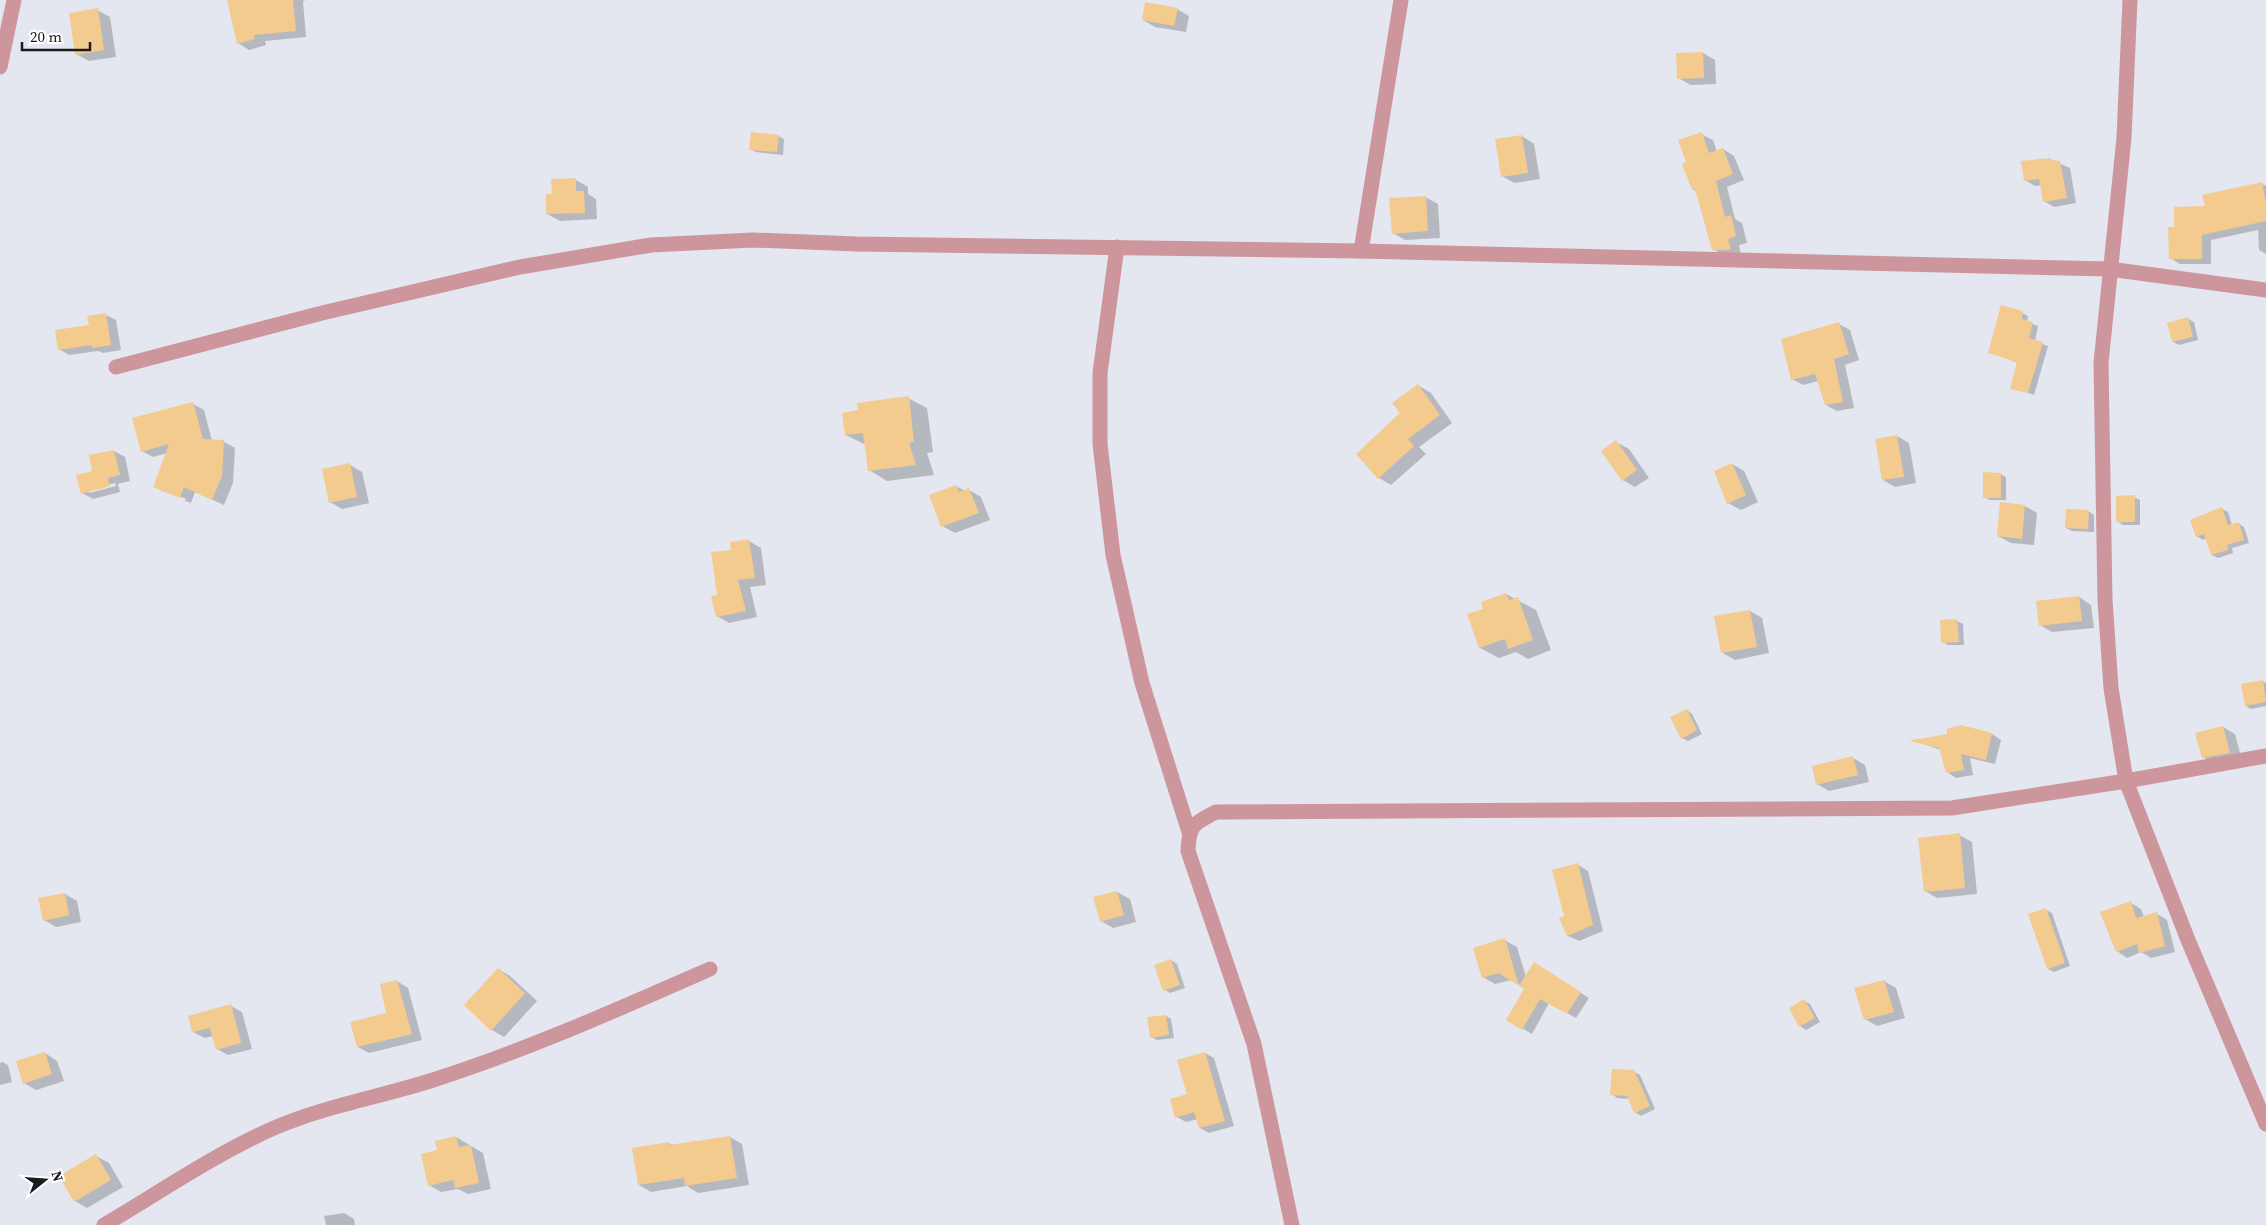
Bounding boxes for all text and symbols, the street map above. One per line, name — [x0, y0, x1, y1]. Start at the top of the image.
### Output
scale bar — [22, 20, 90, 52]
text: 20 m — [30, 26, 62, 47]
north arrow — [20, 1155, 70, 1205]
text: N — [46, 1168, 68, 1184]

